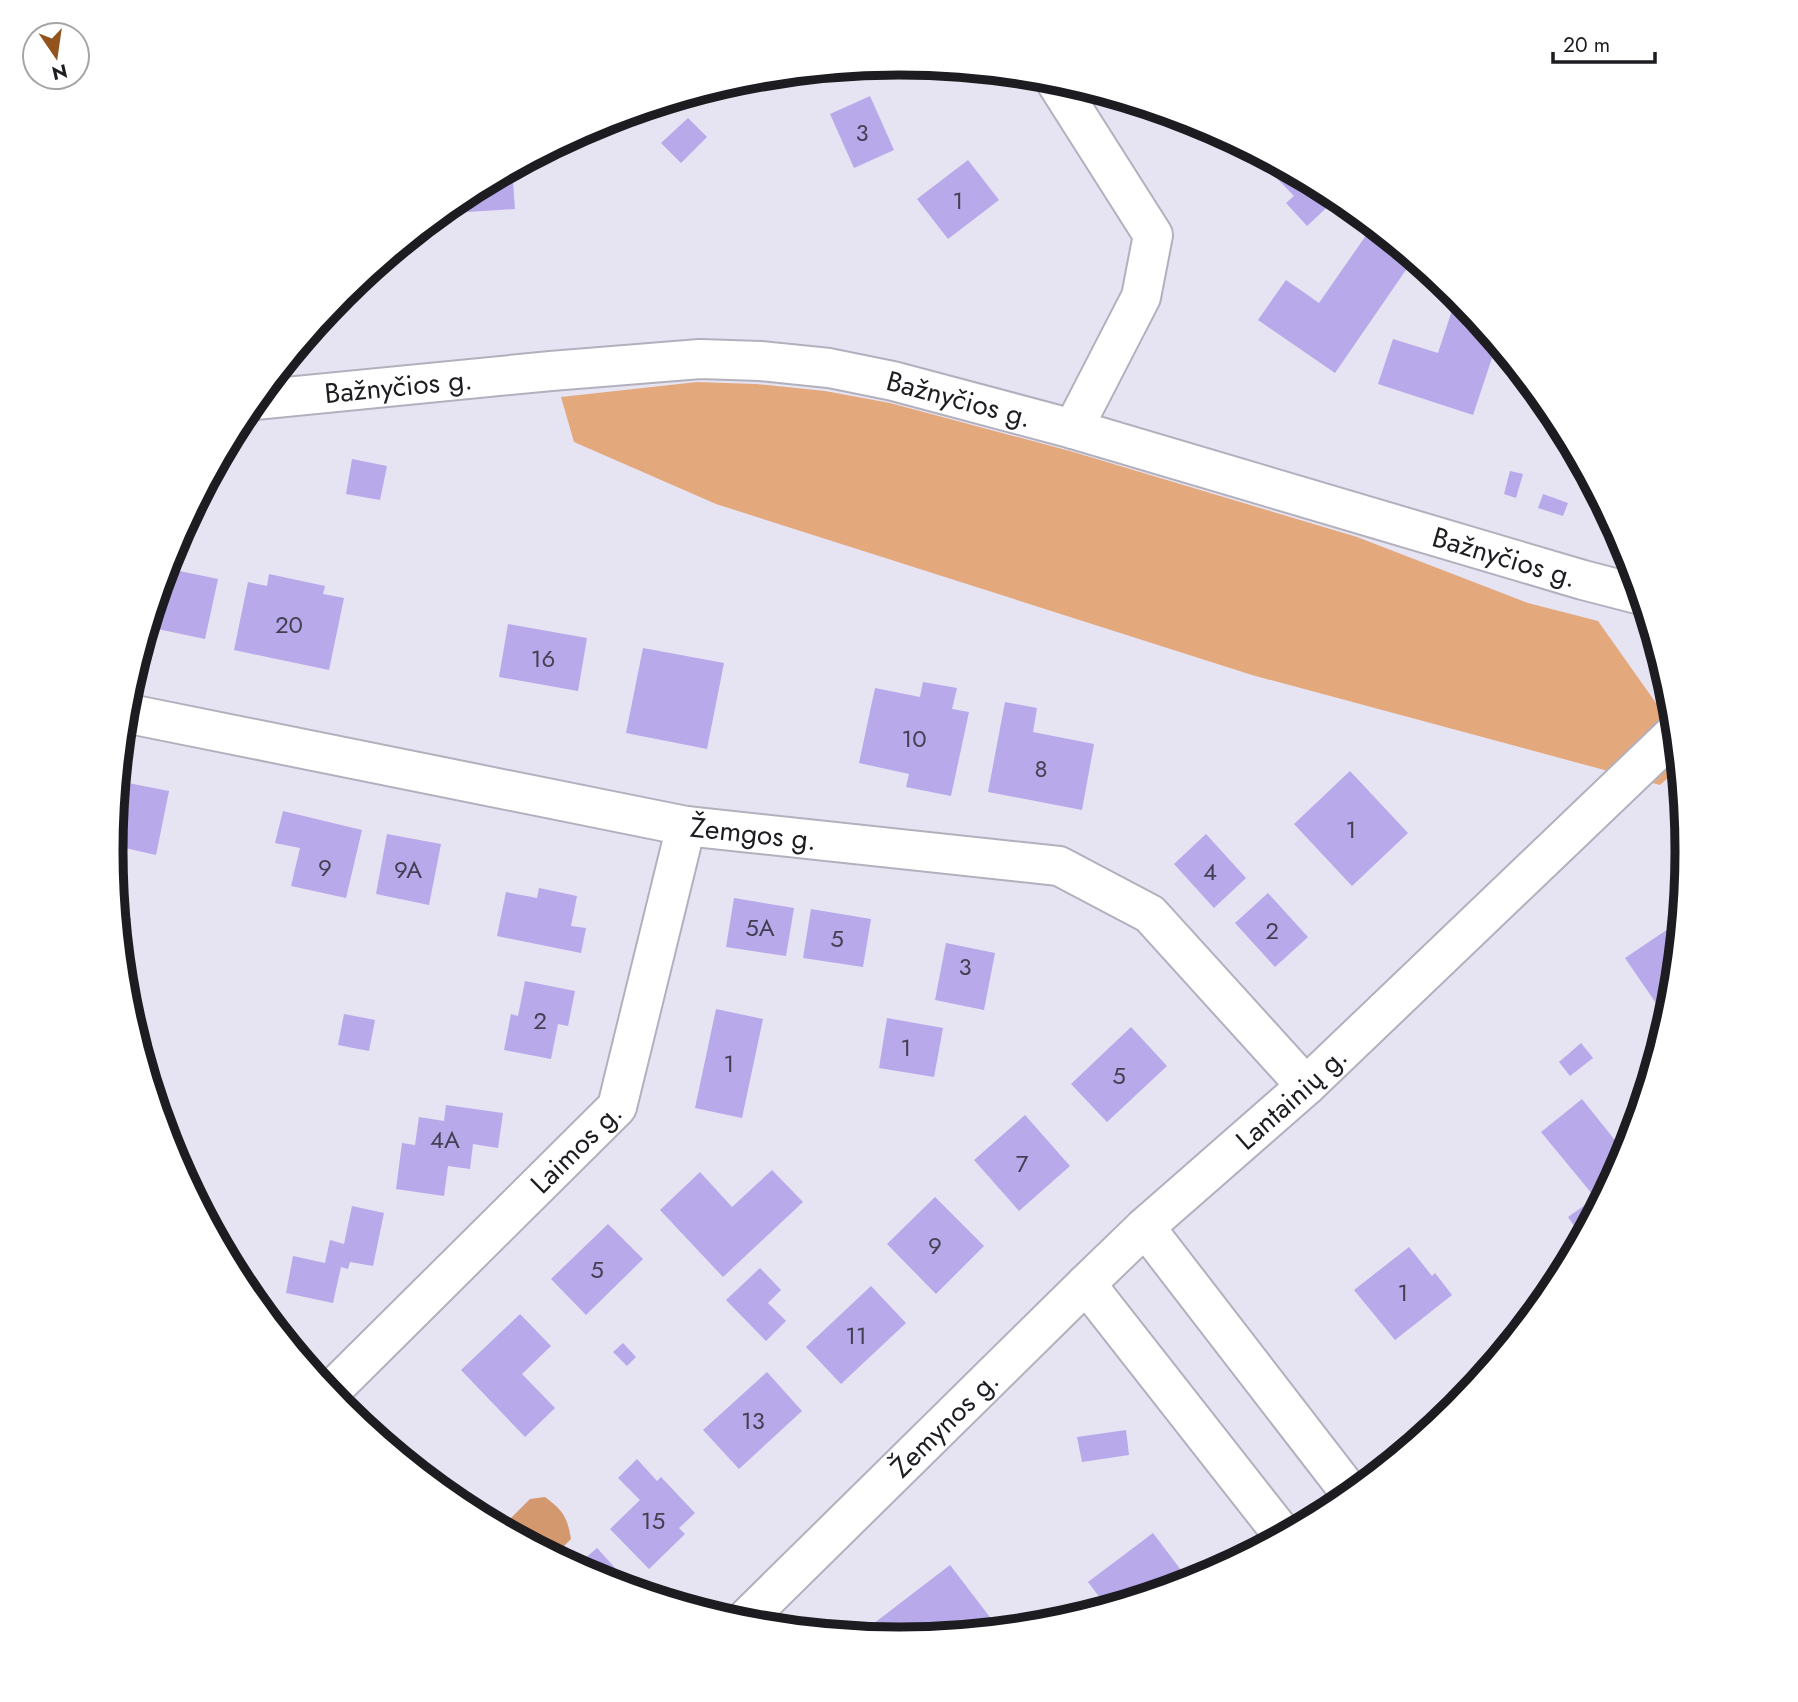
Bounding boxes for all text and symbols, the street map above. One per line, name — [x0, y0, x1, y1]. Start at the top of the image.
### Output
north arrow — [21, 21, 91, 91]
scale bar — [1553, 21, 1654, 65]
text: 20 m — [1563, 30, 1610, 60]
text: N — [49, 57, 70, 87]
house number: 3 — [855, 115, 869, 150]
house number: 1 — [953, 183, 963, 218]
street label: Bažnyčios g. — [322, 358, 474, 414]
street label: Bažnyčios g. — [882, 360, 1036, 438]
street label: Bažnyčios g. — [1428, 516, 1582, 598]
house number: 20 — [275, 607, 303, 642]
house number: 16 — [531, 641, 555, 676]
house number: 10 — [901, 721, 927, 756]
house number: 8 — [1034, 751, 1048, 786]
street label: Žemgos g. — [688, 806, 819, 860]
house number: 1 — [1346, 812, 1356, 847]
house number: 9 — [318, 850, 332, 885]
house number: 9A — [394, 852, 422, 887]
house number: 4 — [1203, 854, 1217, 889]
house number: 5A — [745, 910, 775, 945]
house number: 2 — [1265, 913, 1279, 948]
house number: 5 — [830, 921, 844, 956]
house number: 3 — [958, 949, 972, 984]
house number: 2 — [533, 1003, 547, 1038]
house number: 1 — [901, 1030, 911, 1065]
street label: Lantainių g. — [1226, 1037, 1356, 1159]
house number: 1 — [724, 1046, 734, 1081]
house number: 5 — [1112, 1058, 1126, 1093]
street label: Laimos g. — [521, 1093, 631, 1203]
house number: 4A — [430, 1122, 460, 1157]
house number: 7 — [1016, 1146, 1029, 1181]
house number: 9 — [928, 1228, 942, 1263]
house number: 5 — [590, 1252, 604, 1287]
house number: 1 — [1398, 1275, 1408, 1310]
house number: 11 — [845, 1318, 867, 1353]
street label: Žemynos g. — [881, 1361, 1008, 1487]
house number: 13 — [741, 1403, 765, 1438]
house number: 15 — [641, 1503, 665, 1538]

